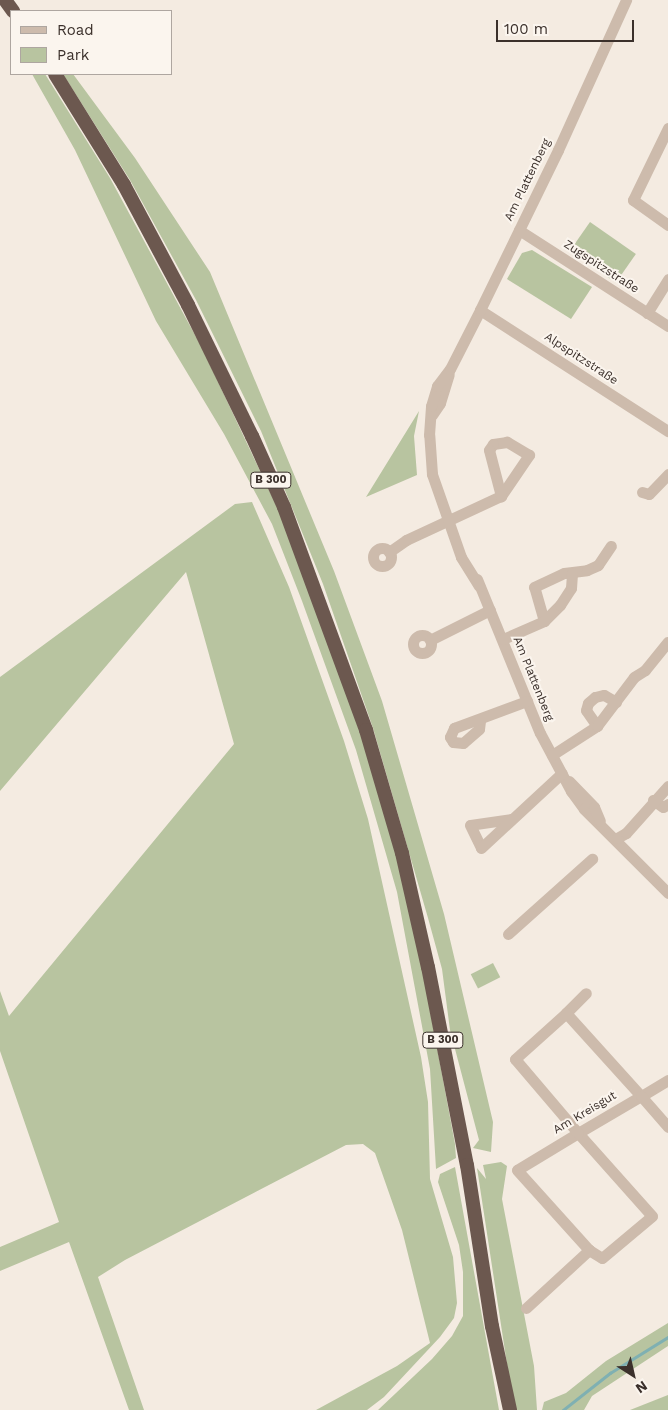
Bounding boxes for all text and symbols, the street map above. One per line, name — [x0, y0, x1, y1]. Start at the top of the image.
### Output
legend — [10, 10, 172, 75]
scale bar — [498, 10, 636, 42]
text: 100 m — [504, 20, 548, 38]
text: Road — [57, 21, 94, 39]
text: Park — [57, 46, 89, 64]
street label: Am Plattenberg — [502, 136, 554, 224]
street label: Zugspitzstraße — [561, 237, 641, 297]
street label: Alpspitzstraße — [542, 330, 620, 388]
road number: B 300 — [250, 472, 292, 488]
street label: Am Plattenberg — [509, 635, 557, 723]
road number: B 300 — [422, 1032, 464, 1048]
street label: Am Kreisgut — [551, 1088, 619, 1138]
north arrow — [608, 1350, 658, 1400]
text: N — [633, 1378, 650, 1397]

